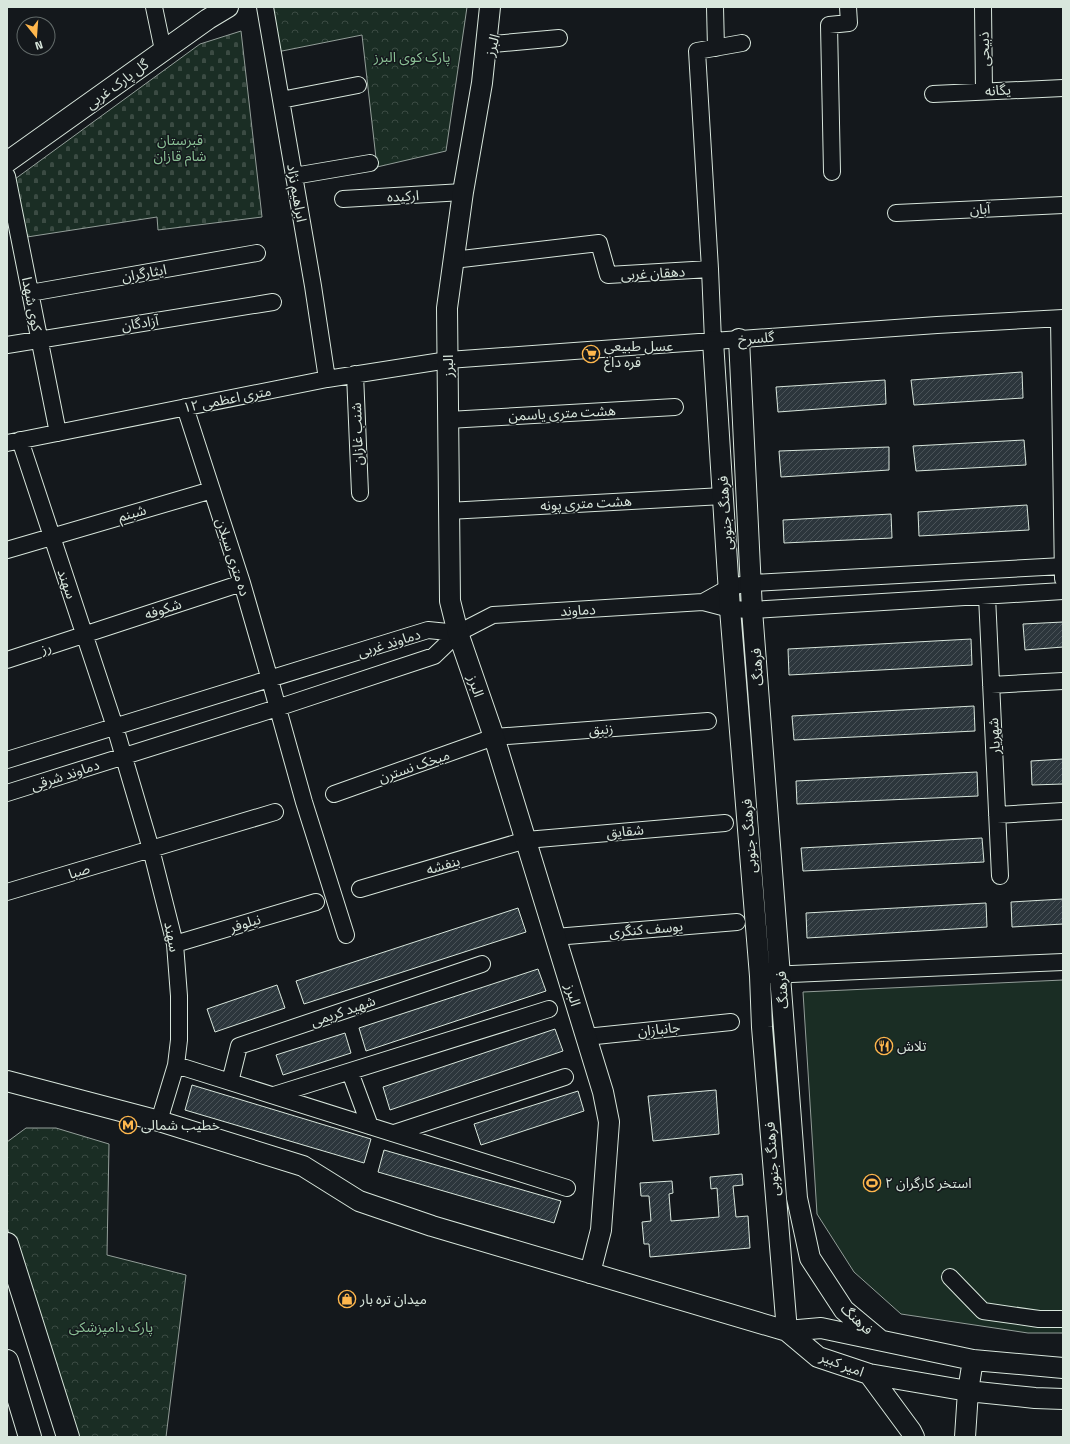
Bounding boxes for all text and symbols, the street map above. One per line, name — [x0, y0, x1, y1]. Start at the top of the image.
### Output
north arrow — [16, 16, 56, 56]
street label: البرز — [478, 31, 505, 60]
street label: ذبیحی — [973, 31, 994, 67]
text: N — [33, 37, 45, 54]
park label: پارک کوی البرز — [373, 46, 450, 67]
street label: گل پارک غربی — [81, 53, 153, 114]
street label: یگانه — [984, 78, 1011, 101]
park label: قبرستان شام قازان — [154, 129, 206, 167]
street label: ابراهیم نژاد — [281, 162, 313, 224]
street label: ارکیده — [386, 184, 420, 207]
street label: آبان — [969, 197, 992, 220]
street label: ایثارگران — [120, 258, 168, 287]
street label: دهقان غربی — [620, 260, 686, 285]
street label: کوی شهدا — [17, 275, 48, 333]
street label: آزادگان — [120, 309, 161, 336]
street label: گلسرخ — [737, 326, 775, 350]
place label: عسل طبیعی قره داغ — [604, 335, 673, 373]
supermarket icon: عسل طبیعی قره داغ — [581, 344, 601, 364]
street label: البرز — [437, 355, 458, 378]
street label: ۱۲ متری اعظمی — [181, 380, 273, 417]
street label: هشت متری یاسمن — [508, 399, 616, 426]
street label: شنب غازان — [345, 402, 368, 466]
street label: فرهنگ جنوبی — [711, 475, 738, 551]
street label: هشت متری پونه — [540, 490, 632, 515]
street label: شبنم — [115, 498, 149, 527]
street label: ده متری سبلان — [211, 515, 256, 599]
street label: سهند — [53, 566, 82, 602]
street label: شکوفه — [142, 593, 184, 624]
street label: دماوند — [560, 598, 597, 621]
street label: دماوند غربی — [355, 623, 423, 662]
street label: رز — [37, 636, 54, 659]
street label: فرهنگ — [745, 647, 768, 687]
street label: البرز — [463, 671, 490, 700]
street label: زنبق — [588, 717, 614, 740]
street label: شهریار — [982, 717, 1005, 756]
street label: میخک نسترن — [375, 744, 452, 788]
street label: دماوند شرقی — [28, 753, 102, 796]
street label: فرهنگ جنوبی — [735, 798, 762, 874]
street label: شقایق — [605, 818, 645, 843]
street label: بنفشه — [423, 849, 463, 880]
street label: صبا — [65, 857, 93, 884]
street label: نیلوفر — [226, 908, 263, 937]
street label: یوسف کنگری — [608, 915, 684, 942]
street label: سهند — [159, 920, 186, 954]
street label: فرهنگ — [770, 970, 793, 1010]
street label: البرز — [560, 980, 587, 1009]
street label: شهید کریمی — [308, 990, 378, 1031]
street label: جانبازان — [637, 1016, 681, 1041]
place label: تلاش — [897, 1035, 927, 1056]
restaurant icon: تلاش — [874, 1036, 894, 1056]
place label: خطیب شمالی — [141, 1114, 220, 1135]
metro station icon: خطیب شمالی — [118, 1115, 138, 1135]
street label: فرهنگ جنوبی — [758, 1121, 785, 1197]
place label: استخر کارگران ۲ — [885, 1172, 971, 1193]
sports icon: استخر کارگران ۲ — [862, 1173, 882, 1193]
place label: میدان تره بار — [359, 1288, 427, 1309]
shop icon: میدان تره بار — [337, 1289, 357, 1309]
street label: فرهنگ — [836, 1298, 878, 1339]
park label: پارک دامپزشکی — [69, 1316, 153, 1337]
street label: امیر کبیر — [816, 1345, 867, 1382]

